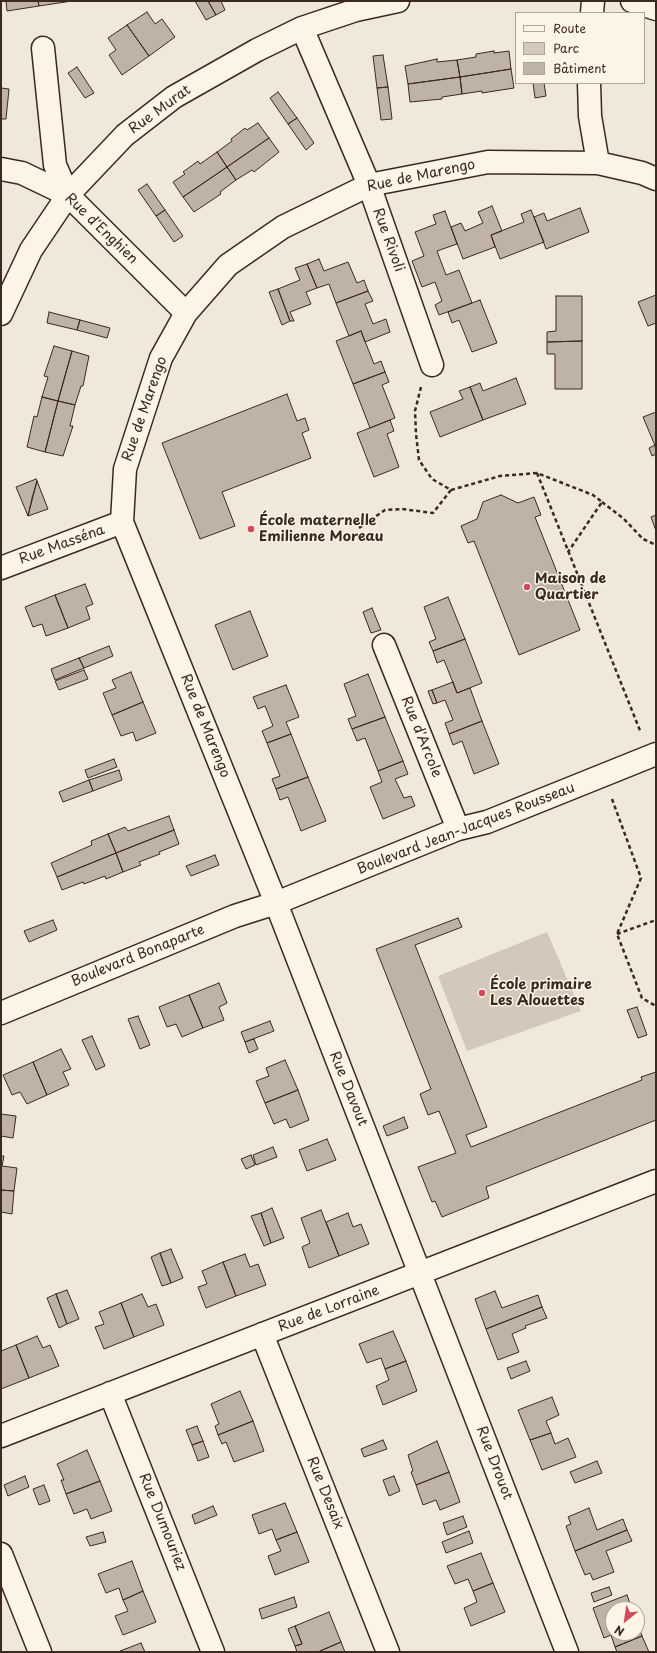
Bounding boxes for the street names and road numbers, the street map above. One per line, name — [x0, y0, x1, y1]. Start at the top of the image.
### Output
street label: Rue Murat — [126, 82, 194, 138]
street label: Rue de Marengo — [365, 156, 477, 196]
street label: Rue d'Enghien — [61, 190, 141, 268]
street label: Rue Rivoli — [369, 206, 407, 274]
street label: Rue de Marengo — [119, 354, 171, 464]
street label: Rue Masséna — [17, 522, 107, 568]
street label: Rue de Marengo — [177, 672, 233, 780]
street label: Rue d'Arcole — [397, 694, 445, 780]
street label: Boulevard Jean-Jacques Rousseau — [355, 780, 577, 878]
street label: Boulevard Bonaparte — [69, 922, 207, 990]
street label: Rue Davout — [325, 1049, 371, 1129]
street label: Rue de Lorraine — [276, 1282, 382, 1336]
street label: Rue Drouot — [472, 1424, 516, 1502]
street label: Rue Desaix — [303, 1454, 347, 1532]
street label: Rue Dumouriez — [135, 1471, 189, 1573]

